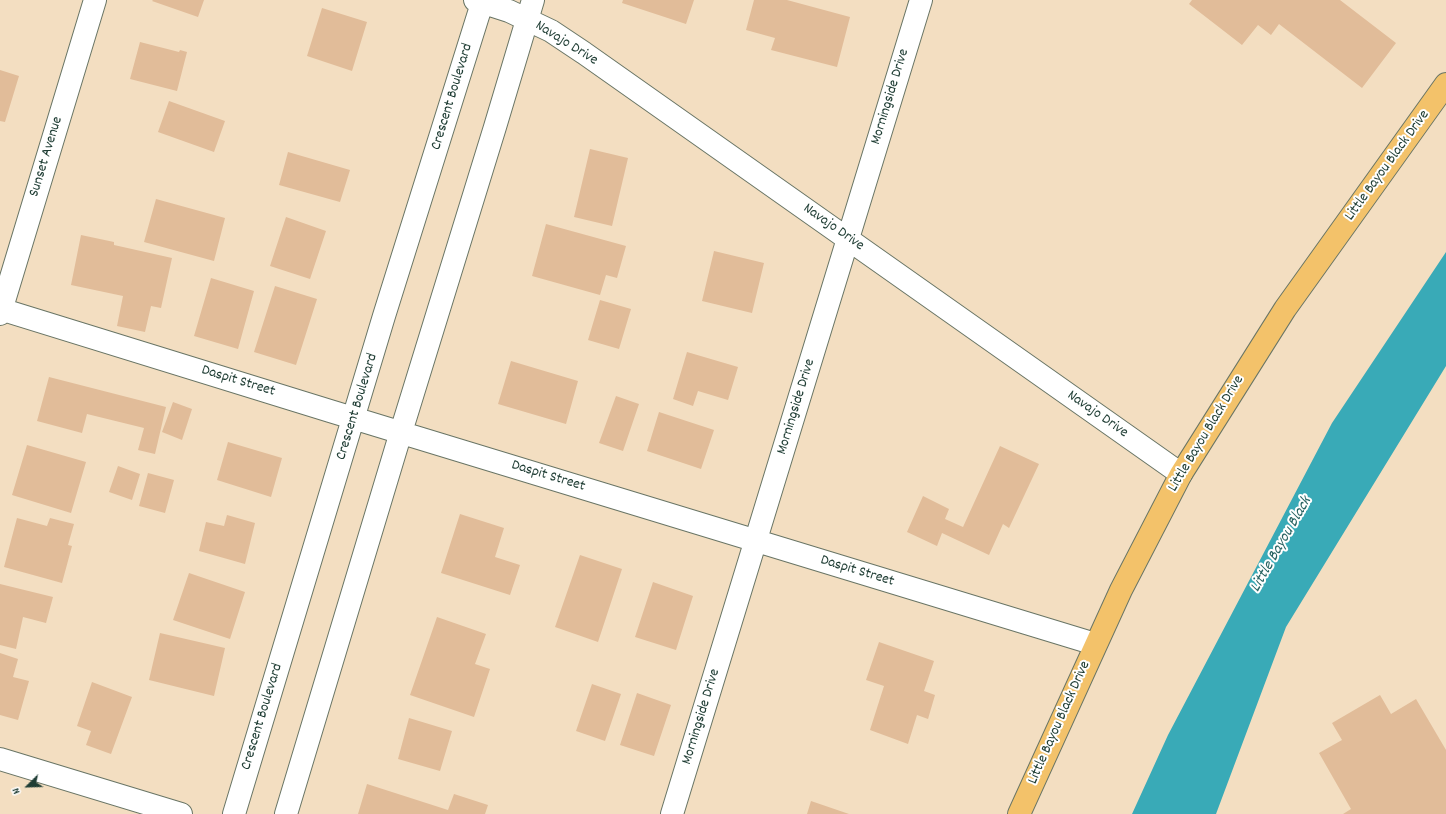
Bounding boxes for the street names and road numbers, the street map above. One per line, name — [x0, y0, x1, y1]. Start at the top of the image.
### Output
street label: Navajo Drive — [531, 18, 601, 70]
street label: Crescent Boulevard — [428, 41, 478, 153]
street label: Morningside Drive — [868, 47, 914, 147]
street label: Little Bayou Black Drive — [1342, 107, 1434, 225]
street label: Sunset Avenue — [26, 115, 68, 199]
street label: Navajo Drive — [799, 200, 867, 256]
street label: Crescent Boulevard — [333, 351, 383, 463]
street label: Morningside Drive — [774, 357, 820, 457]
street label: Daspit Street — [199, 362, 277, 402]
street label: Little Bayou Black Drive — [1165, 373, 1249, 495]
street label: Navajo Drive — [1063, 387, 1131, 443]
street label: Daspit Street — [509, 457, 587, 497]
street label: Daspit Street — [818, 552, 896, 592]
street label: Little Bayou Black Drive — [1025, 659, 1095, 787]
street label: Crescent Boulevard — [238, 661, 288, 773]
street label: Morningside Drive — [679, 667, 725, 767]

